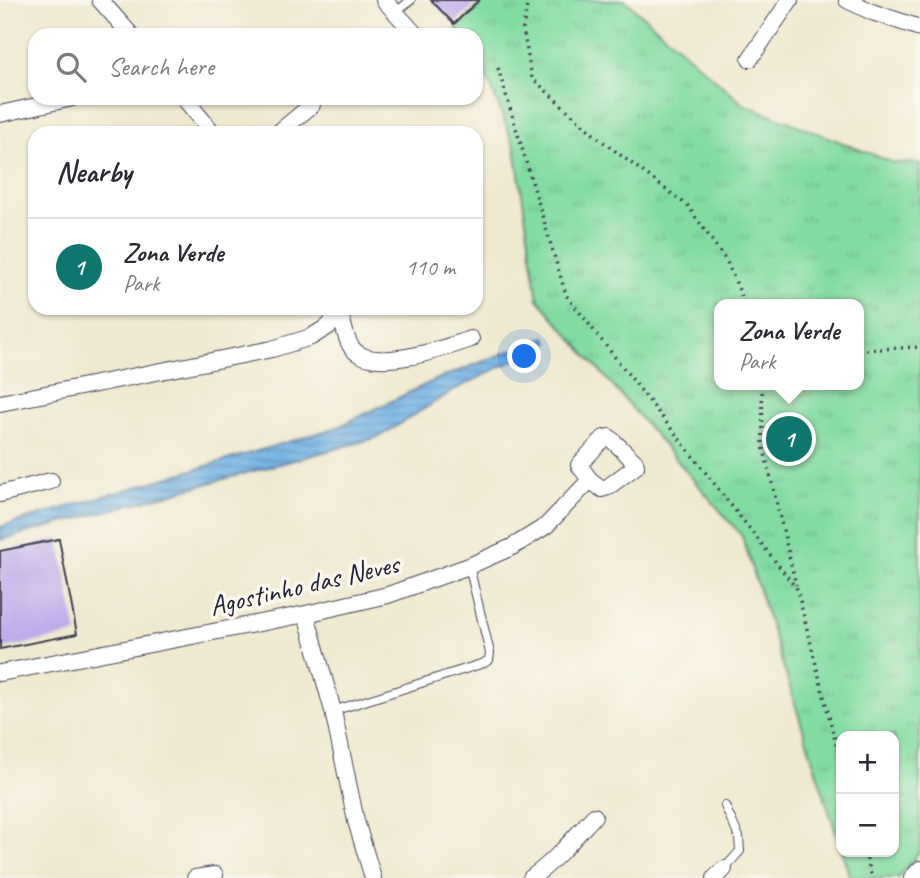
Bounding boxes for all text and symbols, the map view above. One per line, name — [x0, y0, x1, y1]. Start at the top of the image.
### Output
search box — [28, 28, 483, 105]
icon: search — [52, 48, 90, 86]
text: Search here — [108, 50, 214, 83]
text: Nearby — [56, 153, 132, 191]
text: Zona Verde — [123, 236, 223, 269]
text: 1 — [74, 253, 84, 282]
text: 110 m — [406, 253, 455, 282]
text: Park — [123, 269, 159, 298]
popup — [714, 299, 864, 390]
text: Zona Verde — [739, 314, 839, 347]
your location — [507, 339, 541, 373]
text: Park — [739, 347, 775, 376]
pin: 1 — [766, 413, 812, 465]
street label: Agostinho das Neves — [206, 545, 405, 623]
map controls — [836, 731, 899, 857]
button: + — [836, 731, 899, 794]
button: − — [836, 794, 899, 857]

